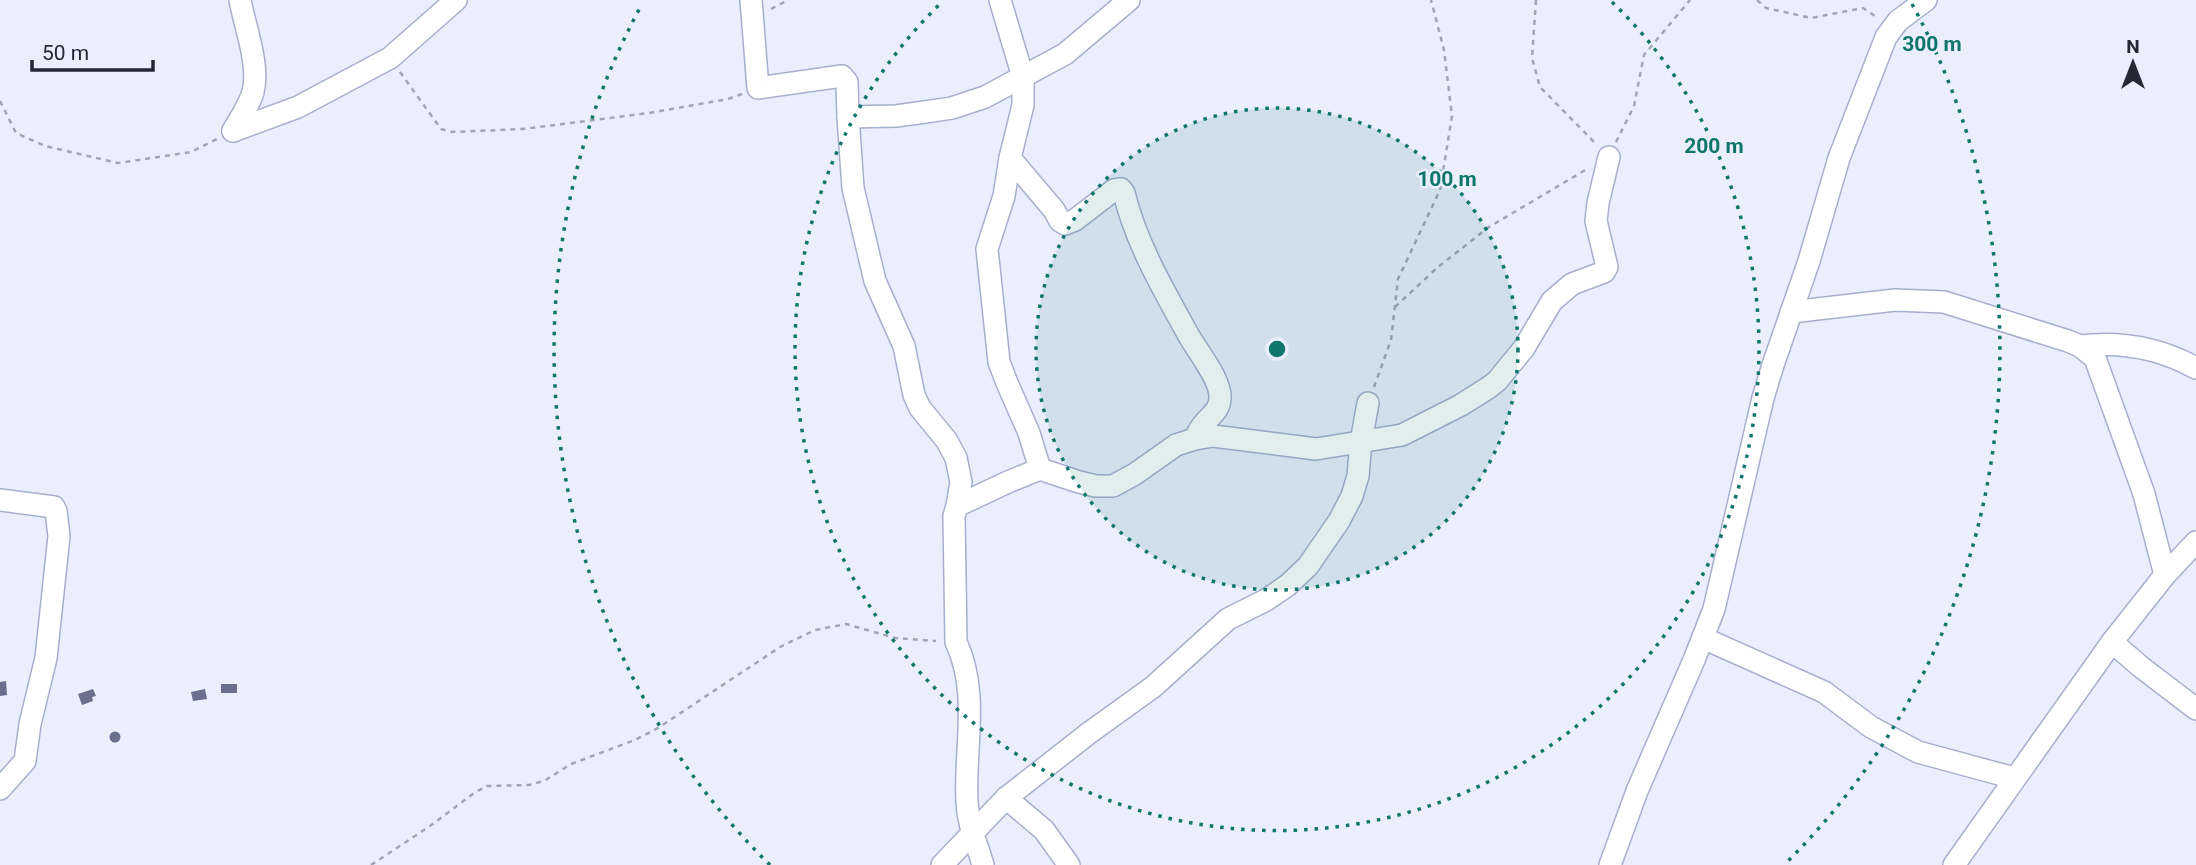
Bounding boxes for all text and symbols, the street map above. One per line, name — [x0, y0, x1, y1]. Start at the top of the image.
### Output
scale bar — [32, 28, 152, 72]
north arrow — [2098, 28, 2168, 98]
text: 300 m — [1902, 32, 1962, 56]
text: N — [2126, 35, 2140, 58]
text: 50 m — [42, 41, 89, 65]
text: 200 m — [1684, 134, 1744, 158]
text: 100 m — [1417, 167, 1477, 191]
centre of rings — [1265, 337, 1289, 361]

